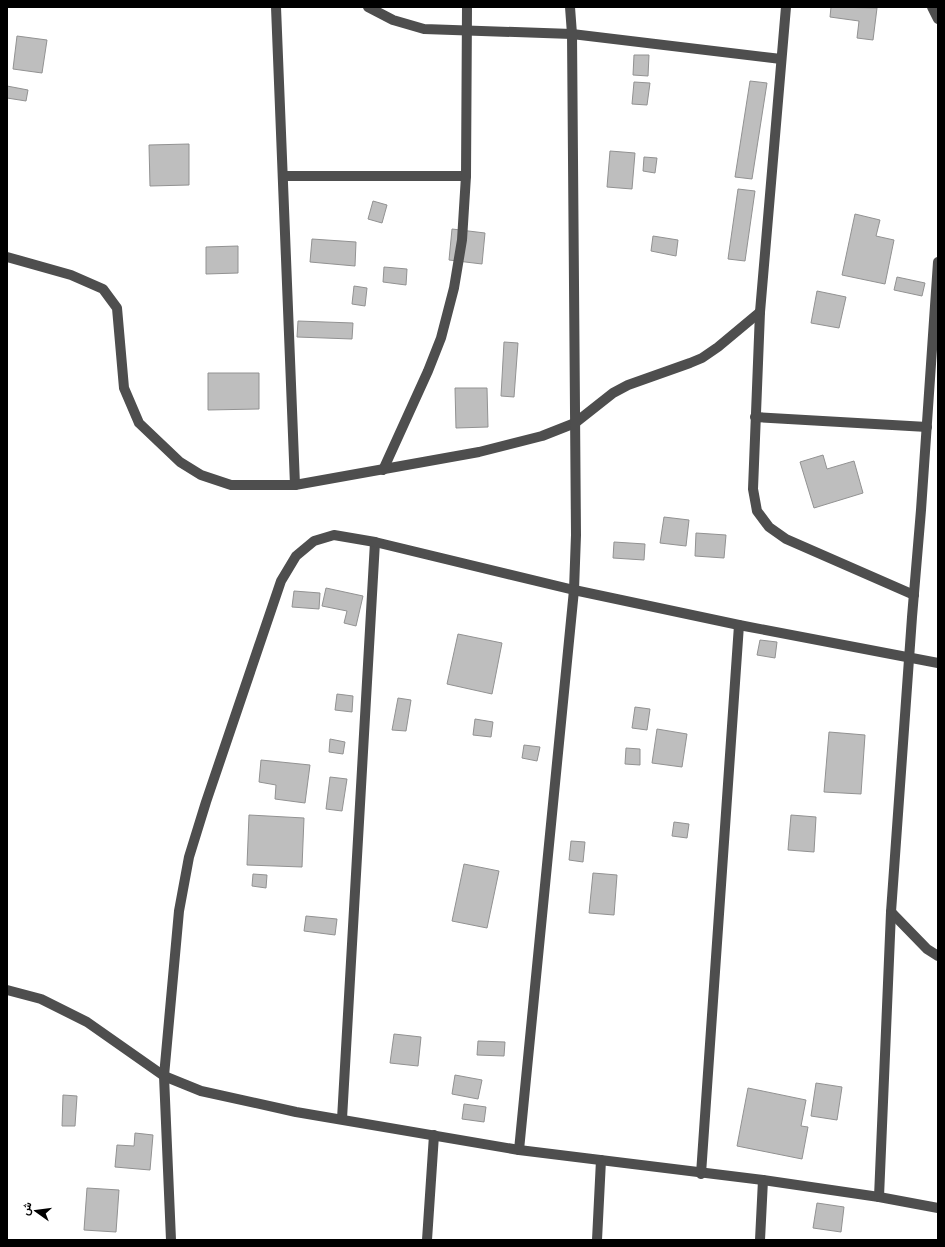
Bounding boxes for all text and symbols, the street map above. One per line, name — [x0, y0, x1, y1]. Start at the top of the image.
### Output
north arrow — [16, 1191, 56, 1231]
text: ش — [19, 1201, 35, 1217]

